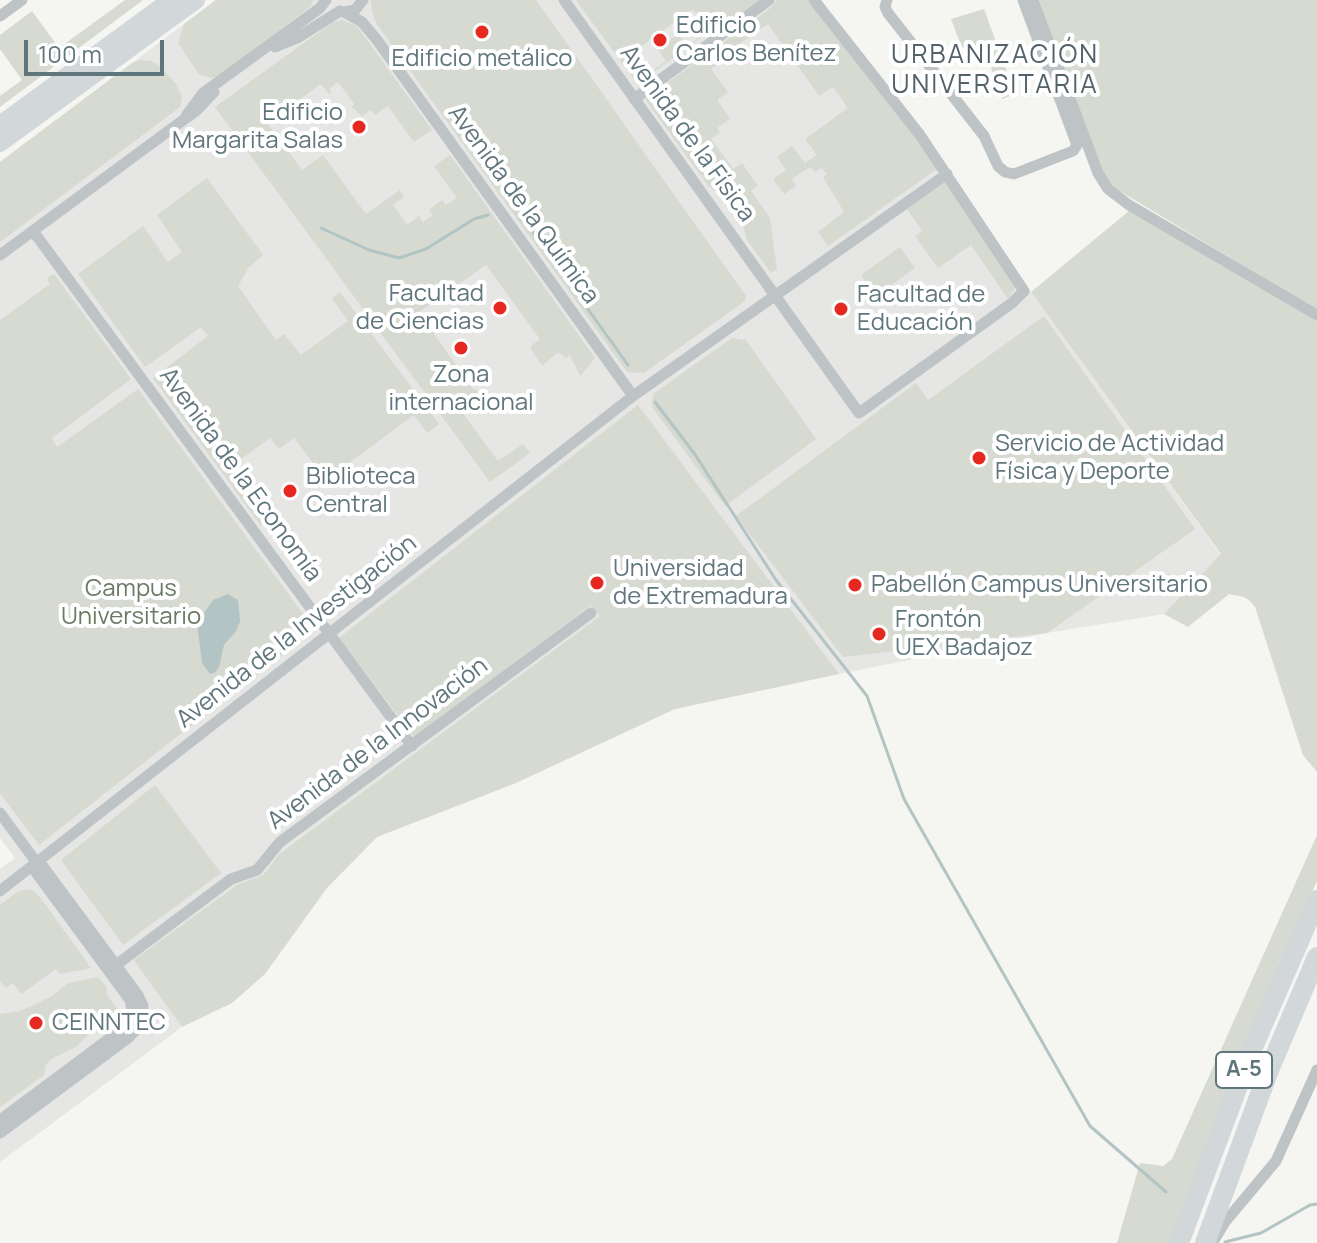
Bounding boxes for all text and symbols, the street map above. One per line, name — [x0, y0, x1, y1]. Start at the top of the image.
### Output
place label: Edificio Carlos Benítez — [676, 12, 836, 68]
marker: Edificio metálico — [473, 23, 491, 41]
scale bar — [28, 24, 168, 74]
marker: Edificio Carlos Benítez — [651, 31, 669, 49]
text: 100 m — [38, 37, 102, 70]
street label: Avenida de la Física — [613, 40, 761, 228]
district label: URBANIZACIÓN UNIVERSITARIA — [891, 40, 1099, 102]
place label: Edificio metálico — [391, 45, 573, 73]
place label: Edificio Margarita Salas — [172, 99, 343, 155]
street label: Avenida de la Química — [441, 100, 605, 310]
marker: Edificio Margarita Salas — [350, 118, 368, 136]
place label: Facultad de Ciencias — [356, 280, 484, 336]
place label: Facultad de Educación — [857, 281, 985, 337]
marker: Facultad de Ciencias — [491, 299, 509, 317]
marker: Facultad de Educación — [832, 300, 850, 318]
marker: Zona internacional — [452, 339, 470, 357]
place label: Zona internacional — [388, 361, 534, 417]
street label: Avenida de la Economía — [153, 363, 327, 587]
place label: Servicio de Actividad Física y Deporte — [995, 430, 1224, 486]
marker: Servicio de Actividad Física y Deporte — [970, 449, 988, 467]
place label: Biblioteca Central — [306, 463, 416, 519]
marker: Biblioteca Central — [281, 482, 299, 500]
street label: Avenida de la Investigación — [171, 529, 423, 735]
place label: Universidad de Extremadura — [613, 555, 788, 611]
place label: Pabellón Campus Universitario — [871, 571, 1208, 599]
marker: Universidad de Extremadura — [588, 574, 606, 592]
park label: Campus Universitario — [61, 575, 201, 631]
marker: Pabellón Campus Universitario — [846, 576, 864, 594]
place label: Frontón UEX Badajoz — [895, 606, 1033, 662]
marker: Frontón UEX Badajoz — [870, 625, 888, 643]
street label: Avenida de la Innovación — [262, 652, 494, 836]
place label: CEINNTEC — [52, 1009, 166, 1037]
marker: CEINNTEC — [27, 1014, 45, 1032]
road number: A-5 — [1216, 1052, 1272, 1088]

